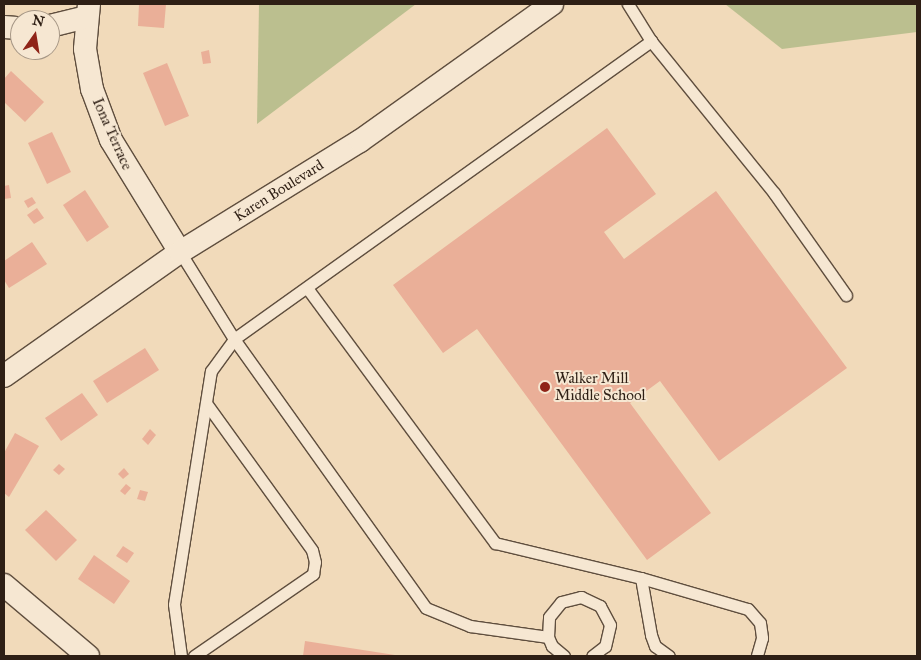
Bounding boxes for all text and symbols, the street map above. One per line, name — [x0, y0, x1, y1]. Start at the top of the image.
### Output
north arrow — [10, 10, 60, 60]
text: N — [31, 11, 46, 30]
street label: Iona Terrace — [88, 95, 136, 173]
street label: Karen Boulevard — [231, 156, 327, 226]
place label: Walker Mill Middle School — [555, 369, 646, 404]
marker: Walker Mill Middle School — [539, 381, 551, 393]

